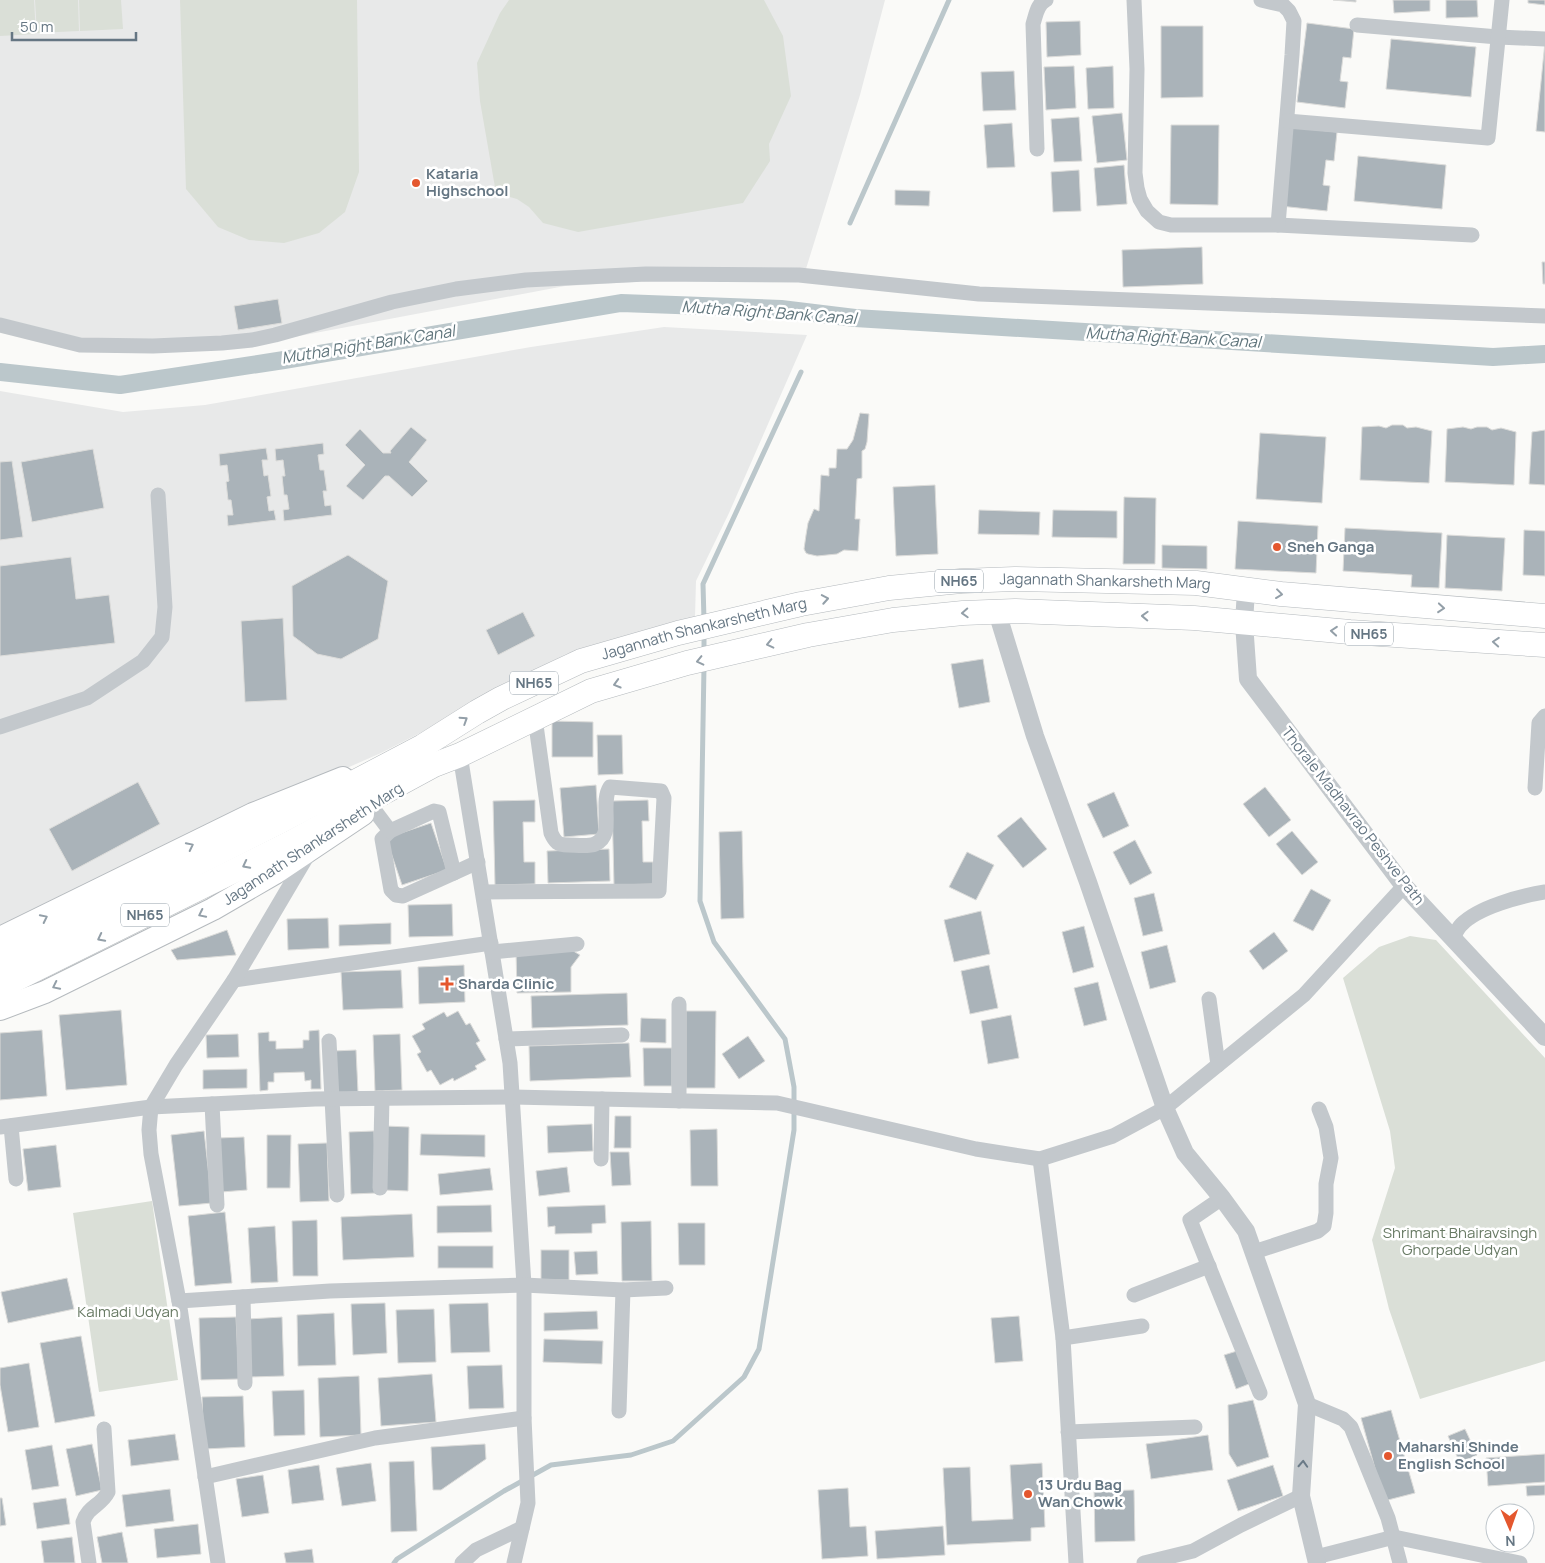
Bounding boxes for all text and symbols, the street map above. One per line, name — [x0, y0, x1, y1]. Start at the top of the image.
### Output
scale bar — [12, 10, 136, 42]
text: 50 m — [20, 16, 54, 37]
place label: Kataria Highschool — [426, 163, 509, 201]
marker: Kataria Highschool — [410, 177, 422, 189]
water label: Mutha Right Bank Canal — [681, 295, 859, 329]
water label: Mutha Right Bank Canal — [280, 319, 458, 369]
water label: Mutha Right Bank Canal — [1085, 321, 1263, 353]
place label: Sneh Ganga — [1287, 536, 1374, 557]
marker: Sneh Ganga — [1271, 541, 1283, 553]
street label: Jagannath Shankarsheth Marg — [999, 568, 1212, 595]
road number: NH65 — [935, 570, 983, 592]
one-way arrow — [1275, 588, 1283, 599]
street label: Jagannath Shankarsheth Marg — [599, 592, 808, 665]
one-way arrow — [821, 595, 830, 605]
one-way arrow — [1437, 602, 1445, 613]
one-way arrow — [961, 608, 969, 619]
one-way arrow — [1141, 611, 1148, 621]
road number: NH65 — [1345, 622, 1393, 646]
one-way arrow — [1330, 626, 1338, 637]
one-way arrow — [1492, 637, 1500, 648]
one-way arrow — [766, 638, 775, 649]
one-way arrow — [695, 655, 704, 666]
road number: NH65 — [510, 671, 558, 694]
one-way arrow — [613, 678, 621, 688]
one-way arrow — [458, 717, 467, 726]
street label: Thorale Madhavrao Peshve Path — [1277, 722, 1430, 909]
street label: Jagannath Shankarsheth Marg — [218, 777, 407, 910]
one-way arrow — [185, 842, 194, 852]
one-way arrow — [242, 859, 251, 869]
road number: NH65 — [121, 904, 169, 926]
one-way arrow — [198, 908, 207, 918]
one-way arrow — [39, 914, 48, 924]
one-way arrow — [97, 931, 106, 942]
place label: Sharda Clinic — [458, 973, 555, 994]
marker: Sharda Clinic — [440, 977, 454, 991]
one-way arrow — [52, 980, 61, 991]
park label: Shrimant Bhairavsingh Ghorpade Udyan — [1383, 1222, 1537, 1260]
park label: Kalmadi Udyan — [77, 1301, 179, 1322]
place label: Maharshi Shinde English School — [1398, 1436, 1519, 1474]
marker: Maharshi Shinde English School — [1382, 1450, 1394, 1462]
one-way arrow — [1297, 1459, 1308, 1467]
place label: 13 Urdu Bag Wan Chowk — [1038, 1474, 1123, 1512]
marker: 13 Urdu Bag Wan Chowk — [1022, 1488, 1034, 1500]
north arrow — [1485, 1503, 1535, 1553]
text: N — [1505, 1532, 1516, 1551]

